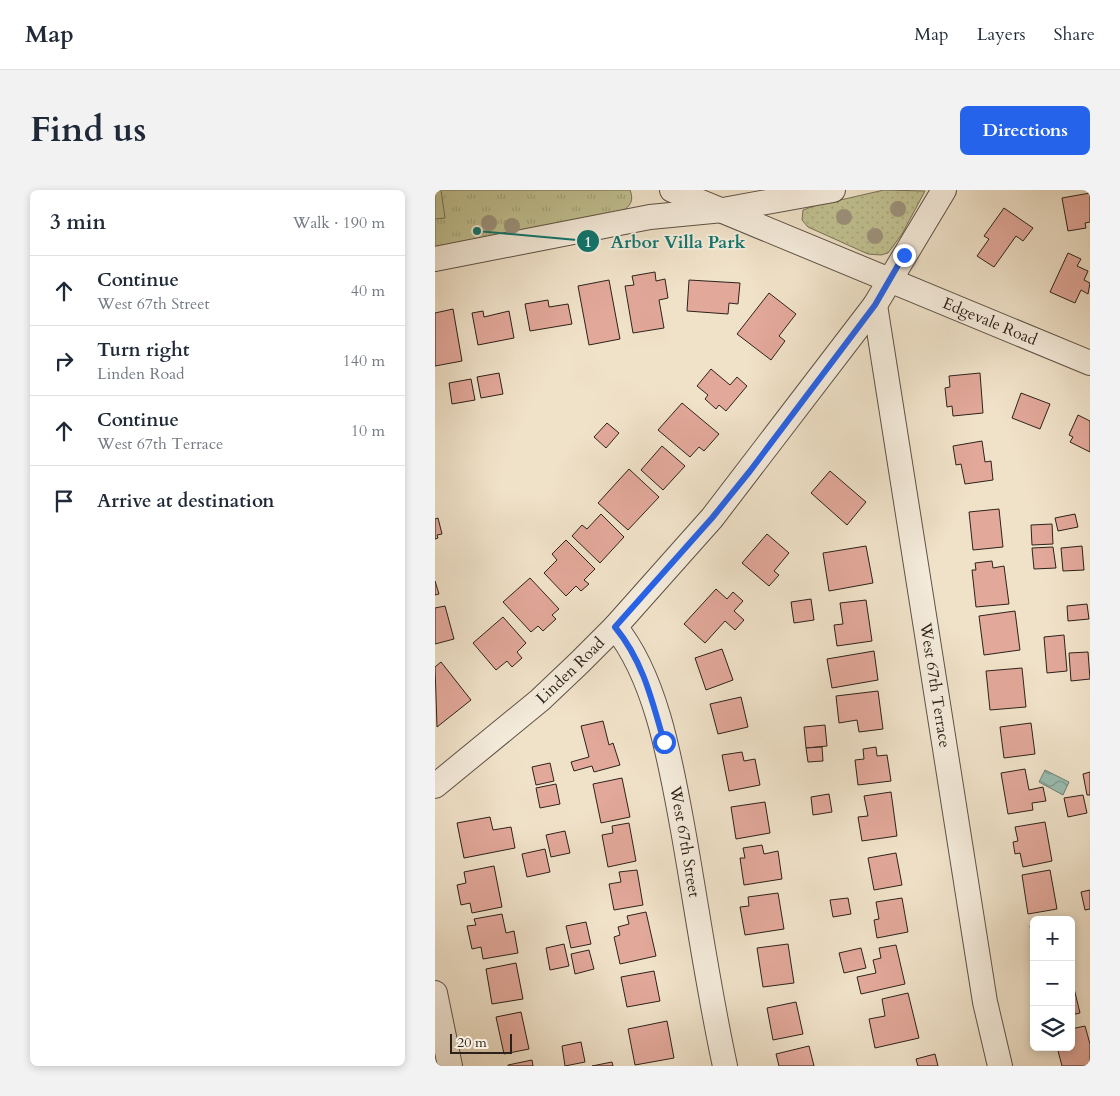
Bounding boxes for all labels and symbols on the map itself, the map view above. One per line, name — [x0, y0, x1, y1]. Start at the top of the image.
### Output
callout: Arbor Villa Park — [575, 225, 756, 258]
text: Arbor Villa Park — [610, 230, 746, 255]
text: 1 — [584, 232, 592, 252]
route end — [893, 244, 916, 267]
street label: Edgevale Road — [939, 292, 1041, 351]
street label: West 67th Terrace — [914, 620, 956, 749]
street label: Linden Road — [531, 632, 610, 709]
route start — [653, 731, 676, 754]
street label: West 67th Street — [664, 783, 705, 899]
scale bar — [450, 1031, 513, 1054]

